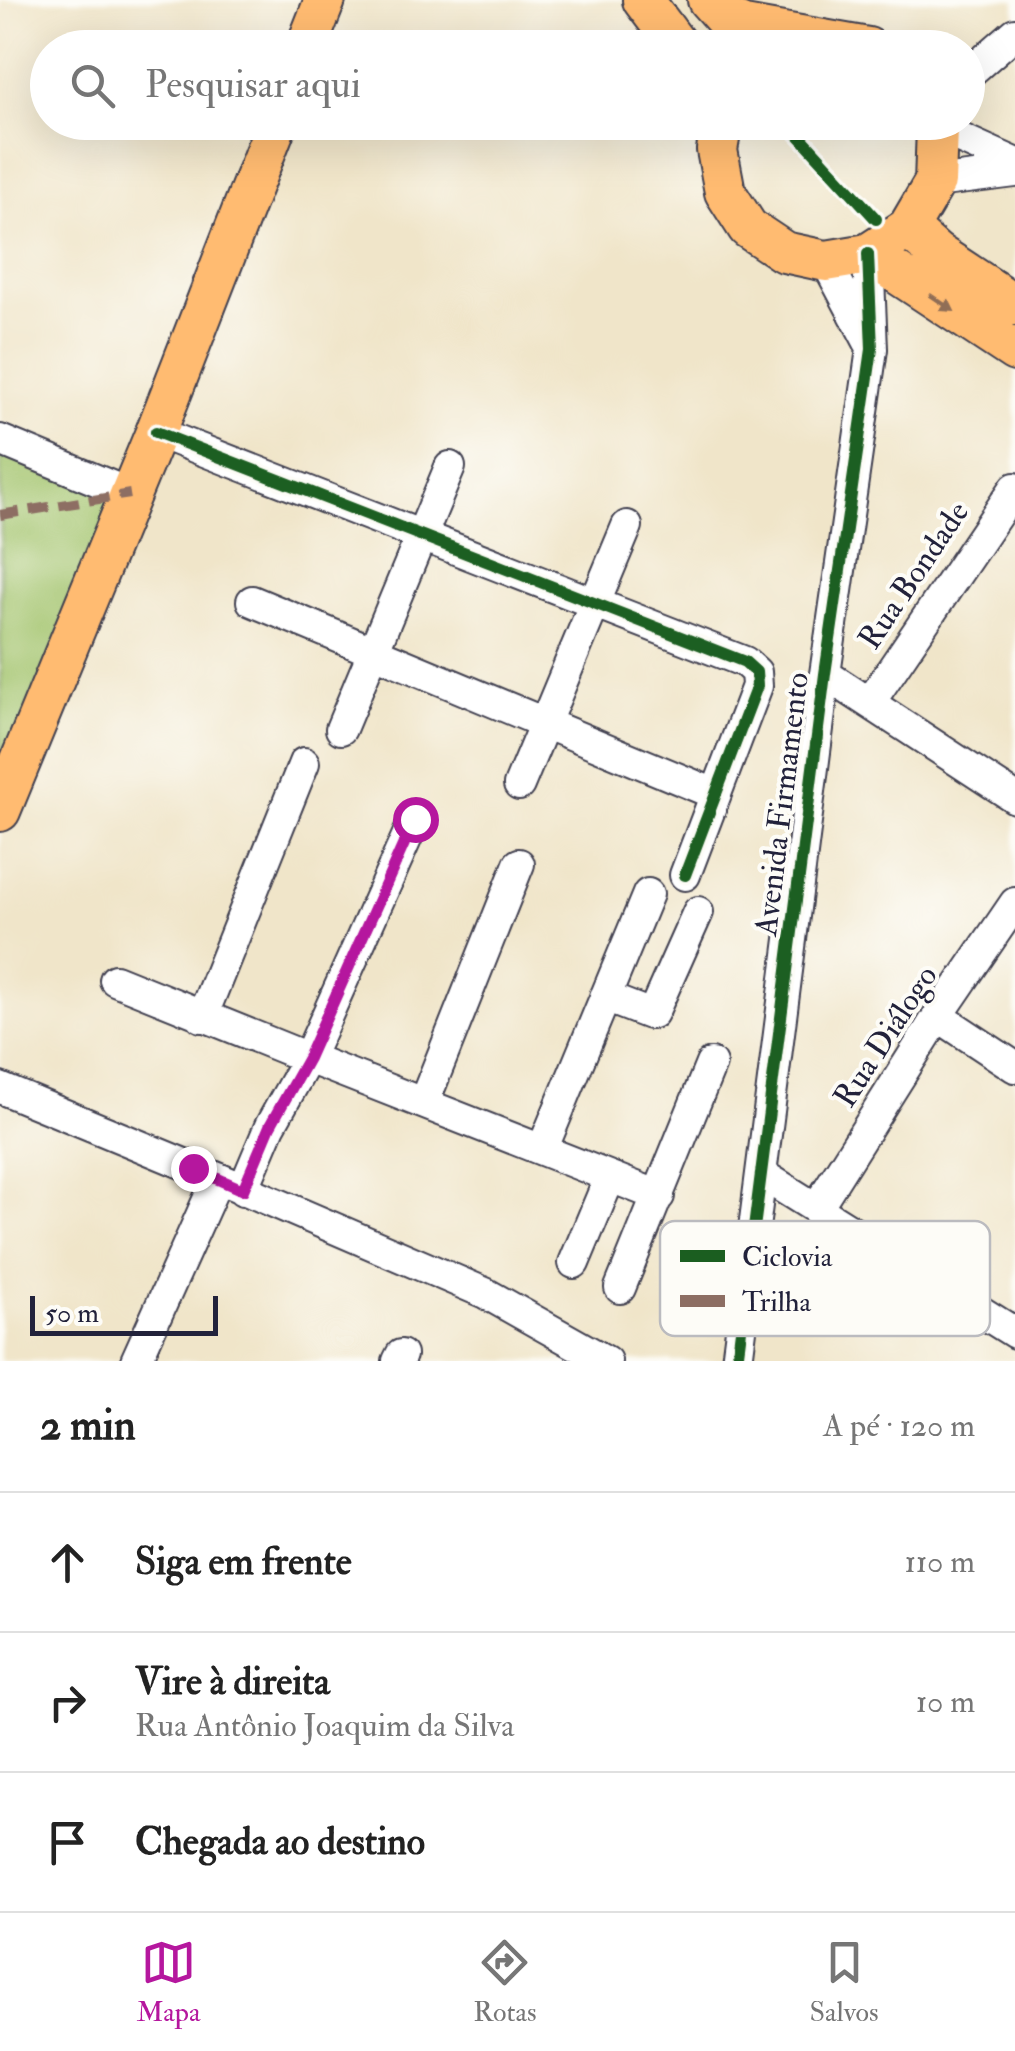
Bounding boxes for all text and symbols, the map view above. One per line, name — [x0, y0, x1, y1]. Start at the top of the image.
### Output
search box — [30, 30, 985, 140]
icon: search — [65, 58, 120, 113]
text: Pesquisar aqui — [145, 61, 361, 109]
one-way arrow — [928, 293, 955, 311]
street label: Rua Bondade — [850, 494, 978, 657]
street label: Avenida Firmamento — [746, 670, 818, 939]
route start — [393, 797, 439, 843]
street label: Rua Diálogo — [825, 958, 947, 1115]
route end — [171, 1146, 217, 1192]
legend — [660, 1221, 990, 1336]
text: Ciclovia — [742, 1240, 833, 1275]
text: Trilha — [742, 1285, 812, 1320]
scale bar — [30, 1291, 218, 1336]
text: 50 m — [45, 1296, 99, 1331]
text: 2 min — [40, 1400, 136, 1452]
text: A pé · 120 m — [823, 1406, 975, 1446]
icon: ahead — [40, 1535, 95, 1590]
text: Siga em frente — [135, 1538, 352, 1586]
text: 110 m — [904, 1542, 975, 1582]
text: Vire à direita — [135, 1658, 330, 1706]
icon: right — [40, 1675, 95, 1730]
text: 10 m — [916, 1682, 975, 1722]
text: Rua Antônio Joaquim da Silva — [135, 1706, 514, 1746]
icon: arrive — [40, 1815, 95, 1870]
text: Chegada ao destino — [135, 1818, 425, 1866]
tab: Mapa — [136, 1935, 200, 2030]
tab: Rotas — [473, 1935, 537, 2030]
tab: Salvos — [809, 1935, 879, 2030]

